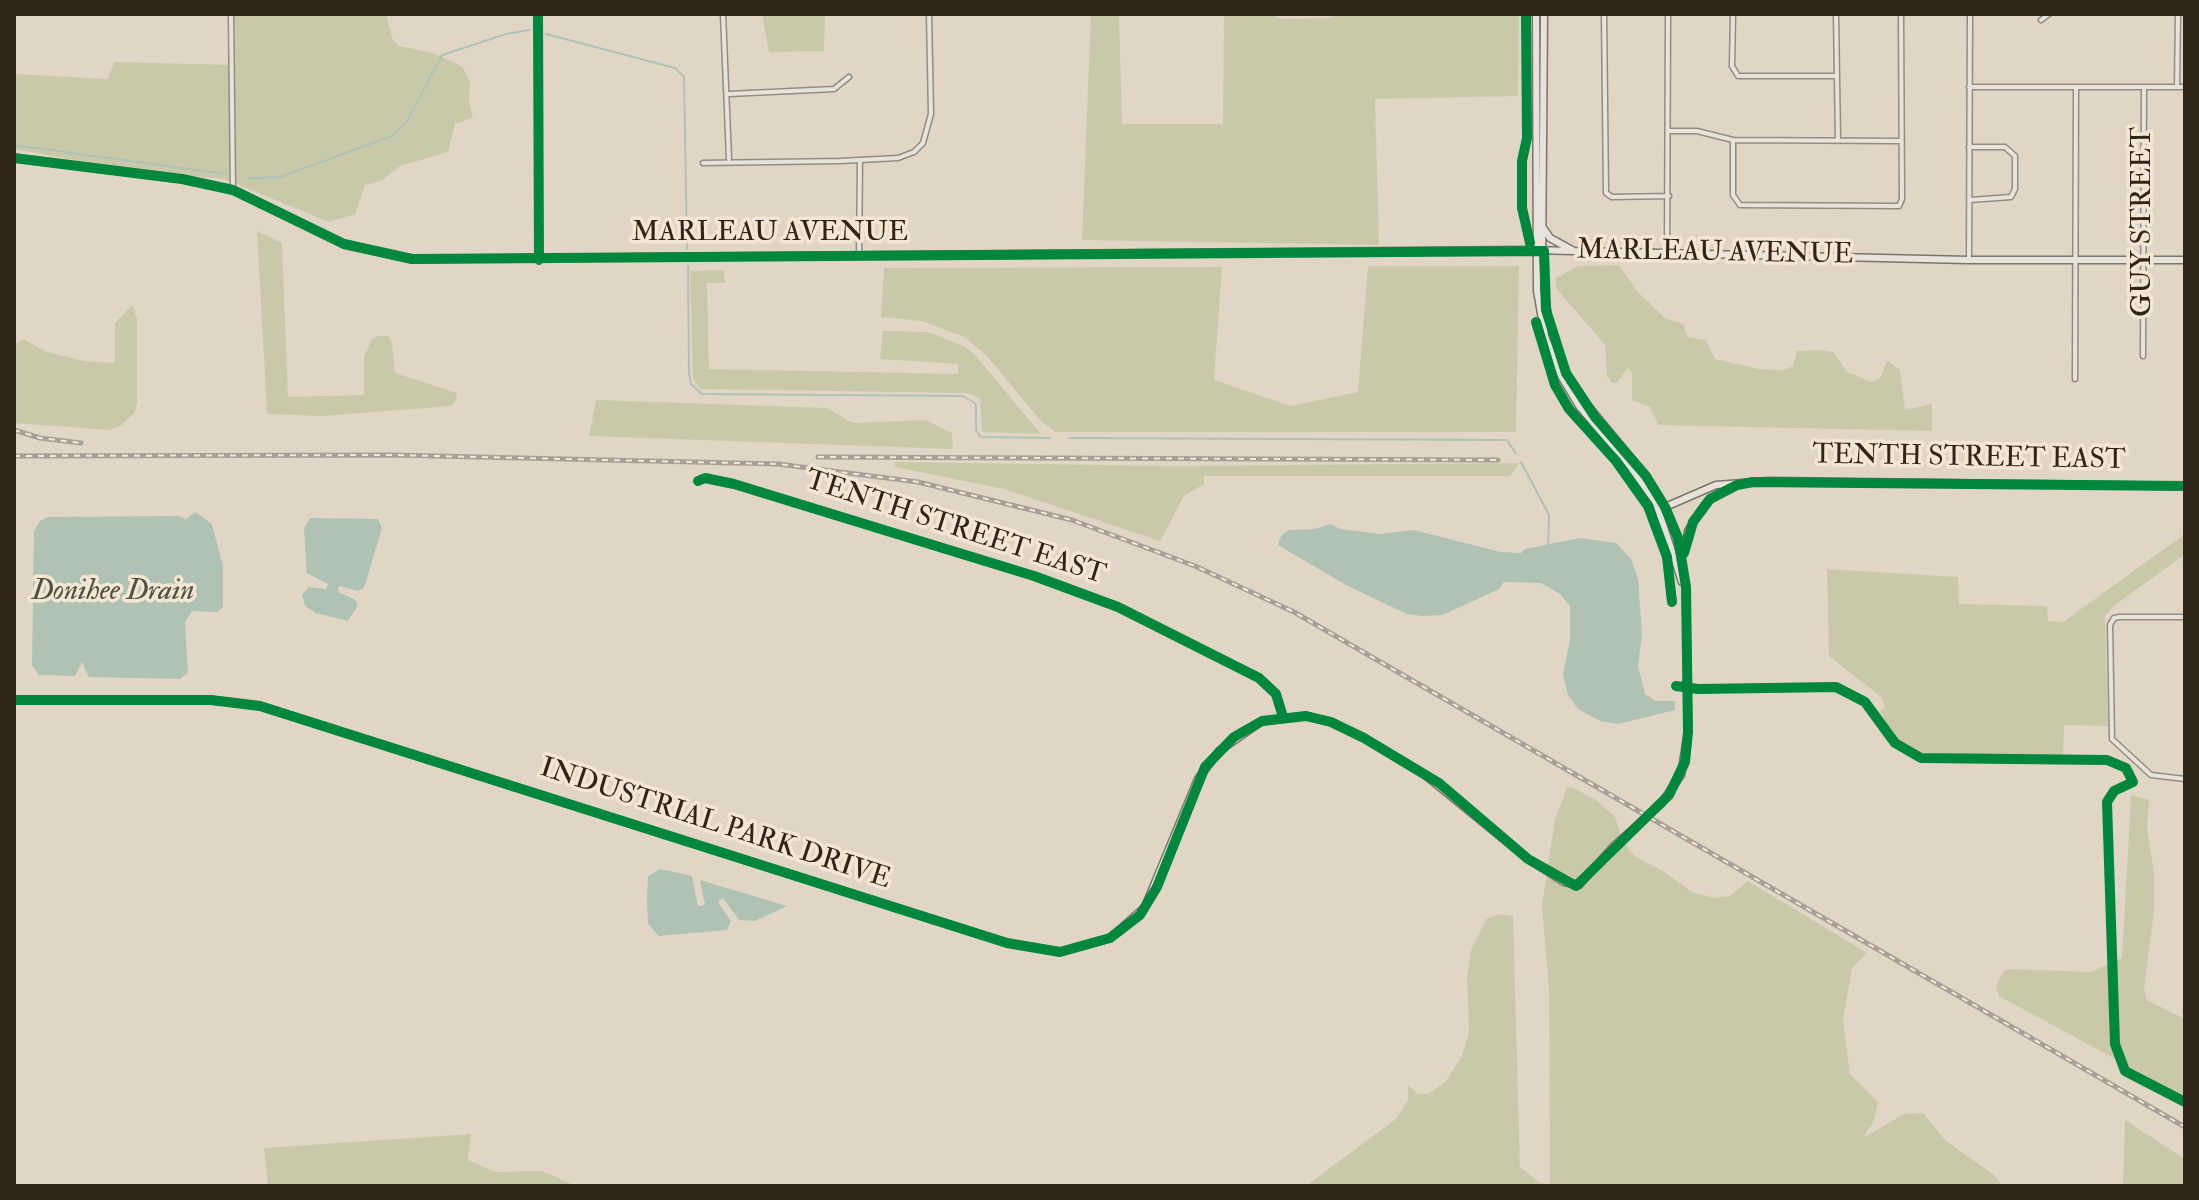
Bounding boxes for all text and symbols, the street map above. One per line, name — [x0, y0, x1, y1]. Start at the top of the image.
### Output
street label: GUY STREET — [2127, 127, 2161, 317]
street label: MARLEAU AVENUE — [632, 217, 908, 251]
street label: MARLEAU AVENUE — [1576, 235, 1854, 273]
street label: TENTH STREET EAST — [1812, 439, 2126, 479]
street label: TENTH STREET EAST — [801, 465, 1109, 593]
water label: Donihee Drain — [31, 575, 195, 611]
street label: INDUSTRIAL PARK DRIVE — [535, 752, 895, 898]

